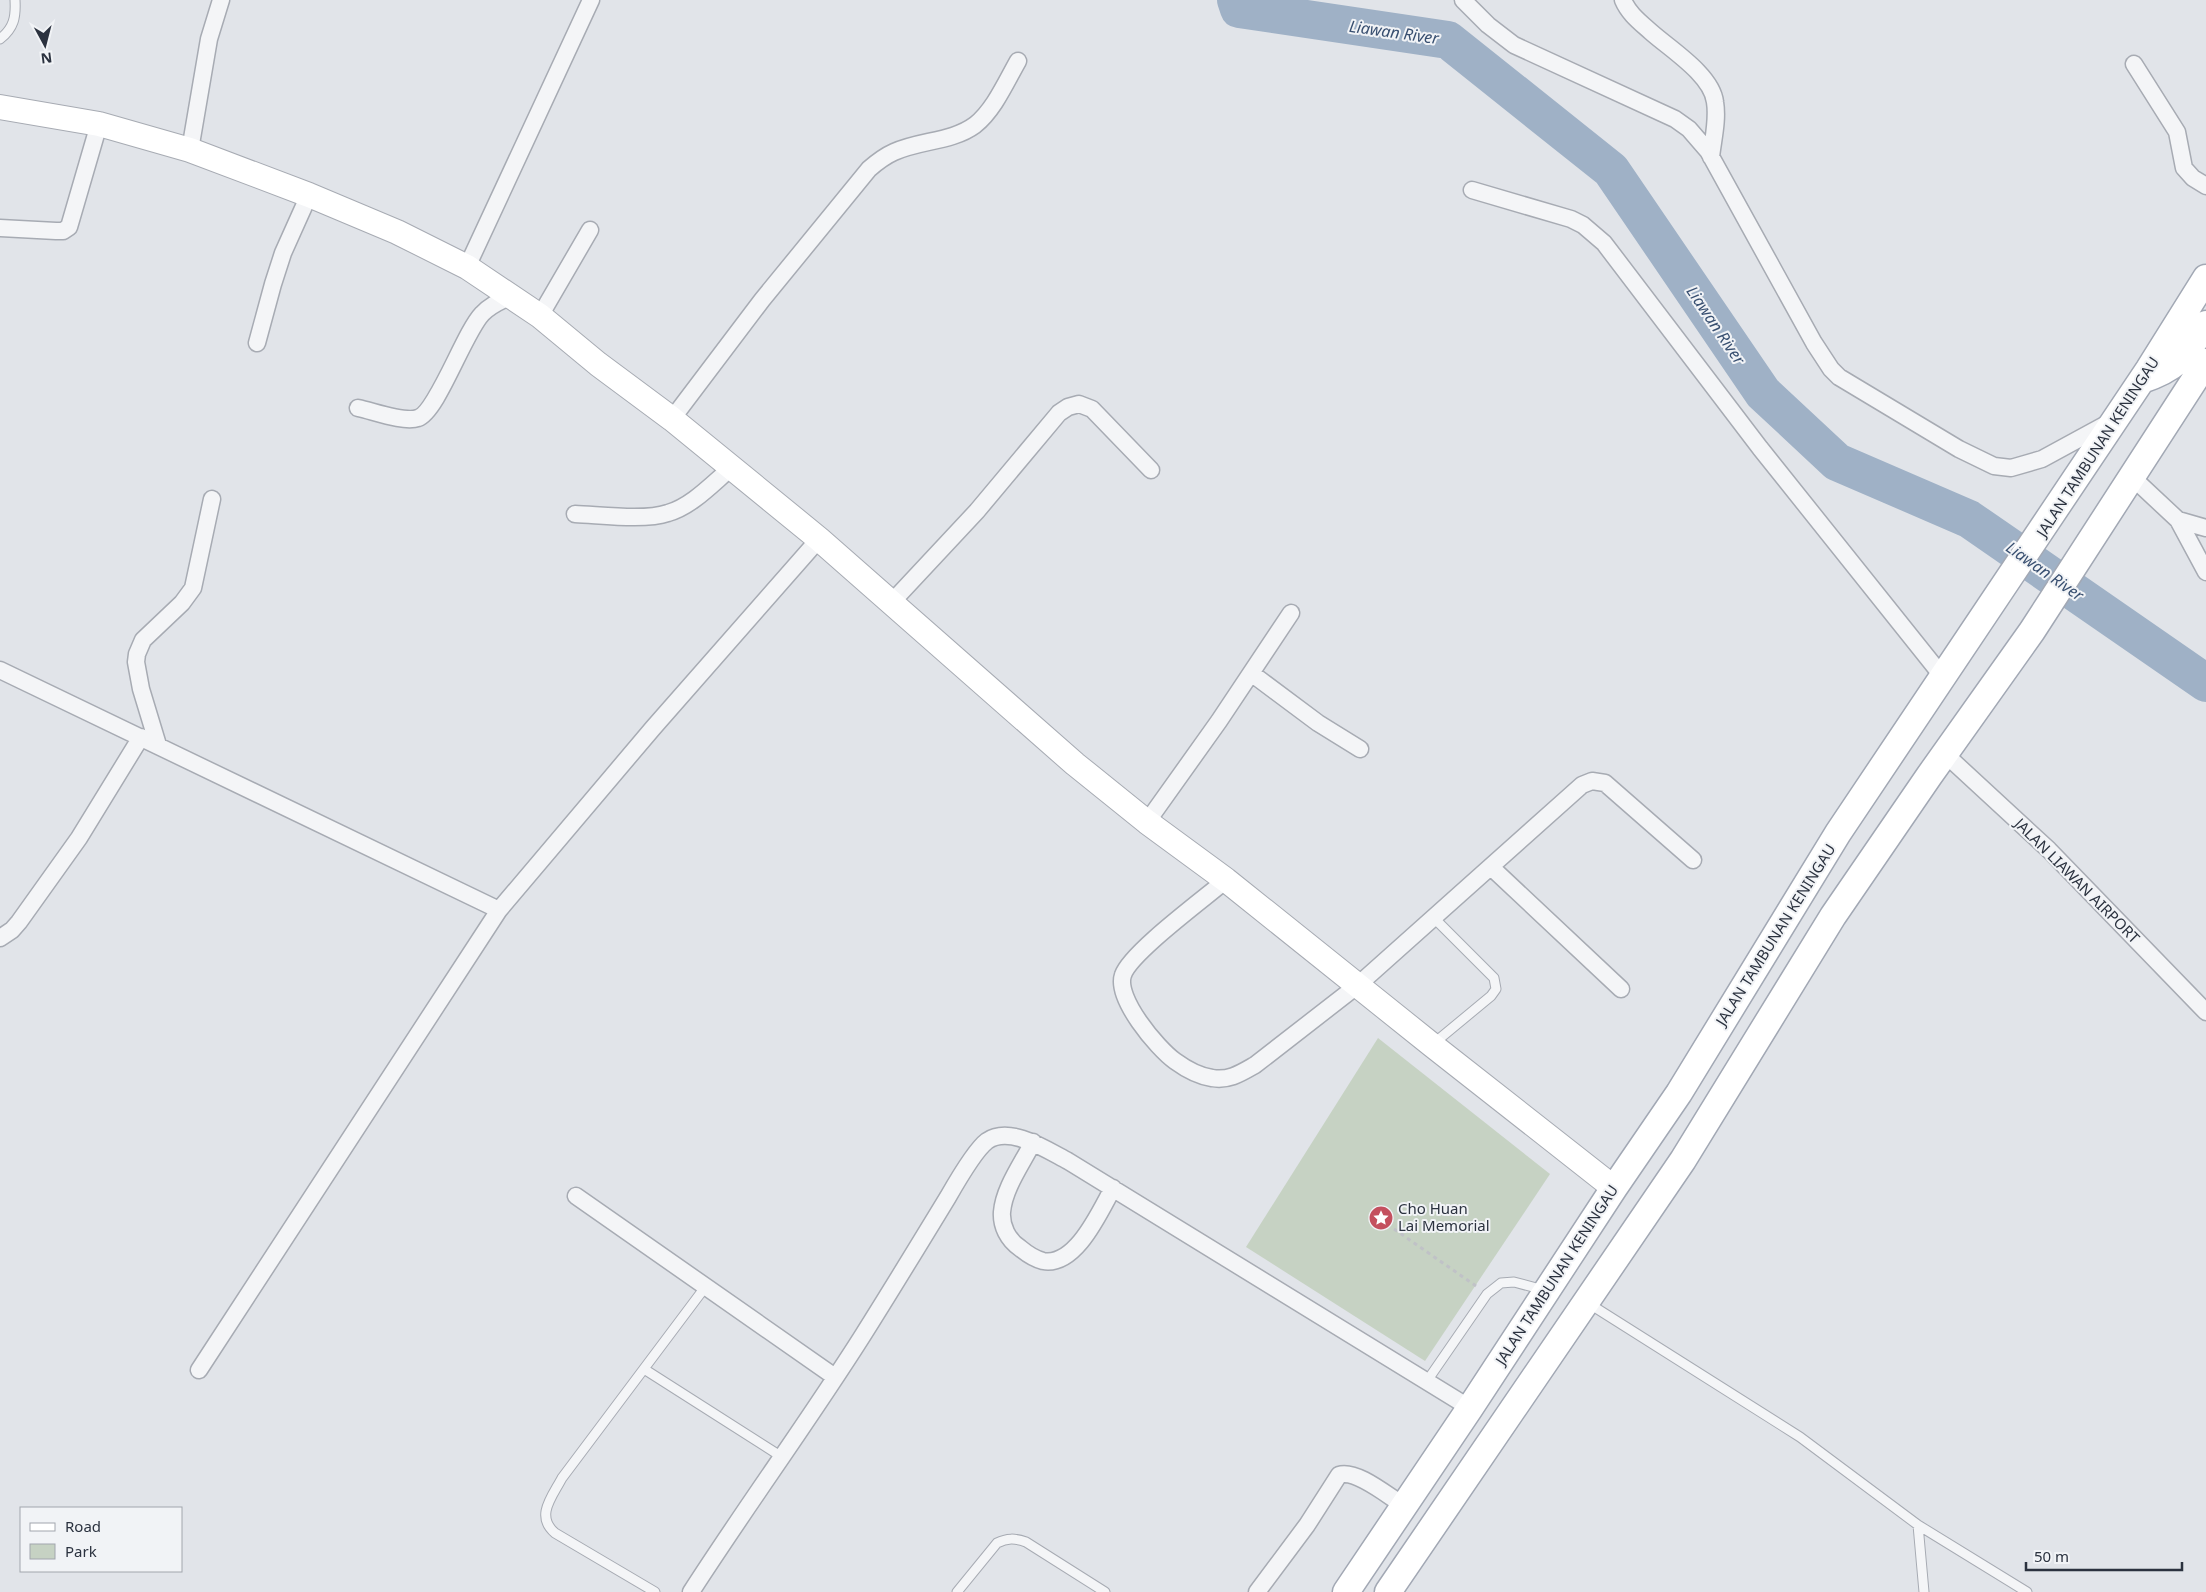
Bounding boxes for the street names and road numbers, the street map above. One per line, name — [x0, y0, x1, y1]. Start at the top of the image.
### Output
street label: JALAN TAMBUNAN KENINGAU — [2030, 353, 2163, 542]
street label: JALAN LIAWAN AIRPORT — [2009, 812, 2145, 948]
street label: JALAN TAMBUNAN KENINGAU — [1710, 840, 1840, 1031]
street label: JALAN TAMBUNAN KENINGAU — [1489, 1181, 1622, 1370]

